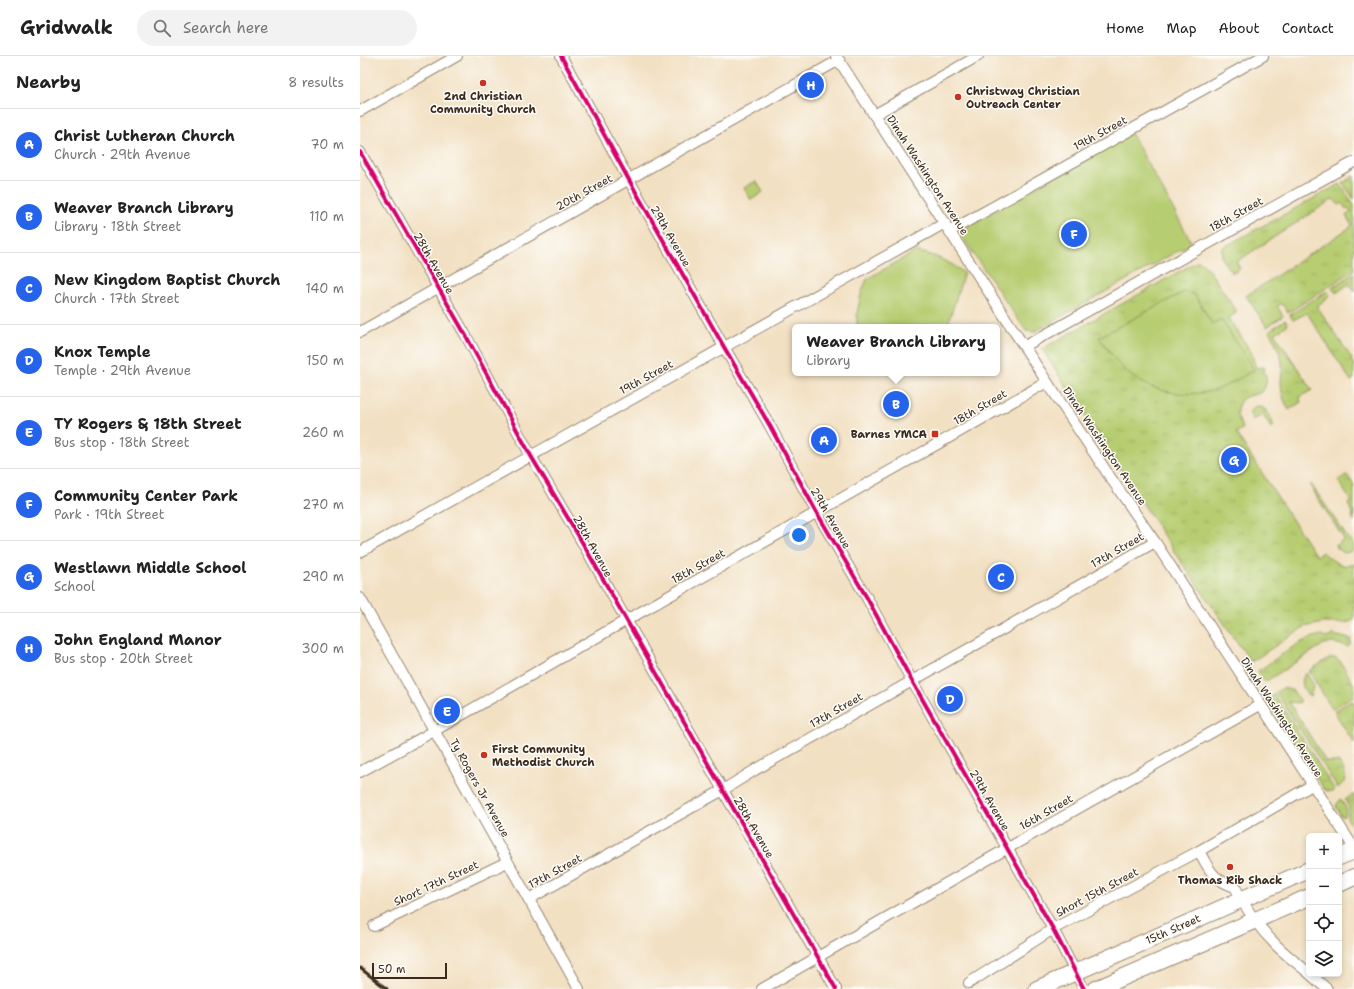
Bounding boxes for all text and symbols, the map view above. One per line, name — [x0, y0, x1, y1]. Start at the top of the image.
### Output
search box — [137, 10, 417, 46]
text: Gridwalk — [20, 15, 113, 40]
icon: search — [151, 17, 173, 39]
text: Search here — [183, 18, 269, 38]
text: Home — [1106, 19, 1145, 37]
text: Map — [1167, 19, 1197, 37]
text: About — [1219, 19, 1260, 37]
text: Contact — [1282, 19, 1334, 37]
pin: H — [798, 70, 824, 100]
text: Nearby — [16, 71, 81, 93]
text: 8 results — [288, 74, 344, 91]
marker: 2nd Christian Community Church — [478, 78, 488, 88]
place label: Christway Christian Outreach Center — [966, 84, 1081, 112]
place label: 2nd Christian Community Church — [430, 89, 537, 117]
marker: Christway Christian Outreach Center — [953, 92, 963, 102]
street label: Dinah Washington Avenue — [883, 112, 972, 238]
street label: 19th Street — [1071, 112, 1130, 154]
text: Christ Lutheran Church — [54, 126, 235, 146]
text: A — [24, 136, 34, 153]
text: 70 m — [310, 136, 344, 153]
text: Church · 29th Avenue — [54, 146, 191, 163]
street label: 20th Street — [553, 171, 615, 214]
street label: 18th Street — [1207, 193, 1266, 235]
text: Weaver Branch Library — [54, 198, 234, 218]
street label: 29th Avenue — [647, 203, 694, 270]
text: B — [25, 208, 33, 225]
text: 110 m — [309, 208, 344, 225]
text: Library · 18th Street — [54, 218, 181, 235]
pin: F — [1061, 219, 1087, 249]
street label: 28th Avenue — [410, 230, 457, 297]
text: New Kingdom Baptist Church — [54, 270, 280, 290]
text: C — [25, 280, 33, 297]
text: 140 m — [305, 280, 344, 297]
text: Church · 17th Street — [54, 290, 179, 307]
popup — [792, 324, 1000, 376]
text: Weaver Branch Library — [806, 332, 986, 352]
text: Knox Temple — [54, 342, 151, 362]
text: D — [24, 352, 34, 369]
text: 150 m — [306, 352, 344, 369]
text: Library — [806, 352, 850, 369]
street label: 19th Street — [617, 356, 676, 398]
text: Temple · 29th Avenue — [54, 362, 191, 379]
street label: Dinah Washington Avenue — [1059, 384, 1150, 508]
street label: 18th Street — [951, 386, 1010, 429]
pin: B — [883, 389, 909, 419]
text: TY Rogers & 18th Street — [54, 414, 241, 434]
text: E — [25, 424, 33, 441]
text: 260 m — [302, 424, 344, 441]
pin: A — [811, 425, 837, 455]
place label: Barnes YMCA — [851, 427, 928, 442]
marker: Barnes YMCA — [930, 429, 940, 439]
text: Bus stop · 18th Street — [54, 434, 189, 451]
pin: G — [1221, 445, 1247, 475]
street label: 29th Avenue — [807, 485, 854, 552]
text: Community Center Park — [54, 486, 238, 506]
text: F — [25, 496, 33, 513]
text: 270 m — [302, 496, 344, 513]
text: Park · 19th Street — [54, 506, 165, 523]
street label: 28th Avenue — [569, 512, 616, 580]
your location — [789, 525, 809, 545]
street label: 17th Street — [1088, 529, 1147, 572]
street label: 18th Street — [669, 545, 728, 587]
text: Westlawn Middle School — [54, 558, 247, 578]
pin: C — [988, 562, 1014, 592]
text: G — [24, 568, 34, 585]
text: 290 m — [302, 568, 344, 585]
text: School — [54, 578, 95, 595]
text: John England Manor — [54, 630, 222, 650]
text: H — [24, 640, 34, 657]
text: 300 m — [301, 640, 344, 657]
text: Bus stop · 20th Street — [54, 650, 193, 667]
street label: Dinah Washington Avenue — [1237, 654, 1326, 780]
pin: D — [937, 684, 963, 714]
street label: 17th Street — [807, 689, 866, 732]
pin: E — [434, 696, 460, 726]
street label: Ty Rogers Jr Avenue — [446, 736, 513, 840]
place label: First Community Methodist Church — [492, 742, 595, 770]
marker: First Community Methodist Church — [479, 750, 489, 760]
street label: 29th Avenue — [966, 767, 1013, 834]
street label: 16th Street — [1017, 791, 1076, 834]
street label: 28th Avenue — [730, 794, 777, 861]
map controls — [1306, 833, 1342, 977]
button: + — [1306, 833, 1342, 869]
street label: 17th Street — [526, 850, 585, 892]
street label: Short 17th Street — [391, 857, 481, 910]
marker: Thomas Rib Shack — [1225, 862, 1235, 872]
street label: Short 15th Street — [1053, 864, 1141, 921]
button: − — [1306, 869, 1342, 905]
place label: Thomas Rib Shack — [1178, 873, 1282, 888]
button: locate — [1306, 905, 1342, 941]
street label: 15th Street — [1143, 911, 1203, 948]
button: layers — [1306, 941, 1342, 977]
scale bar — [372, 961, 447, 980]
text: 50 m — [378, 962, 406, 977]

